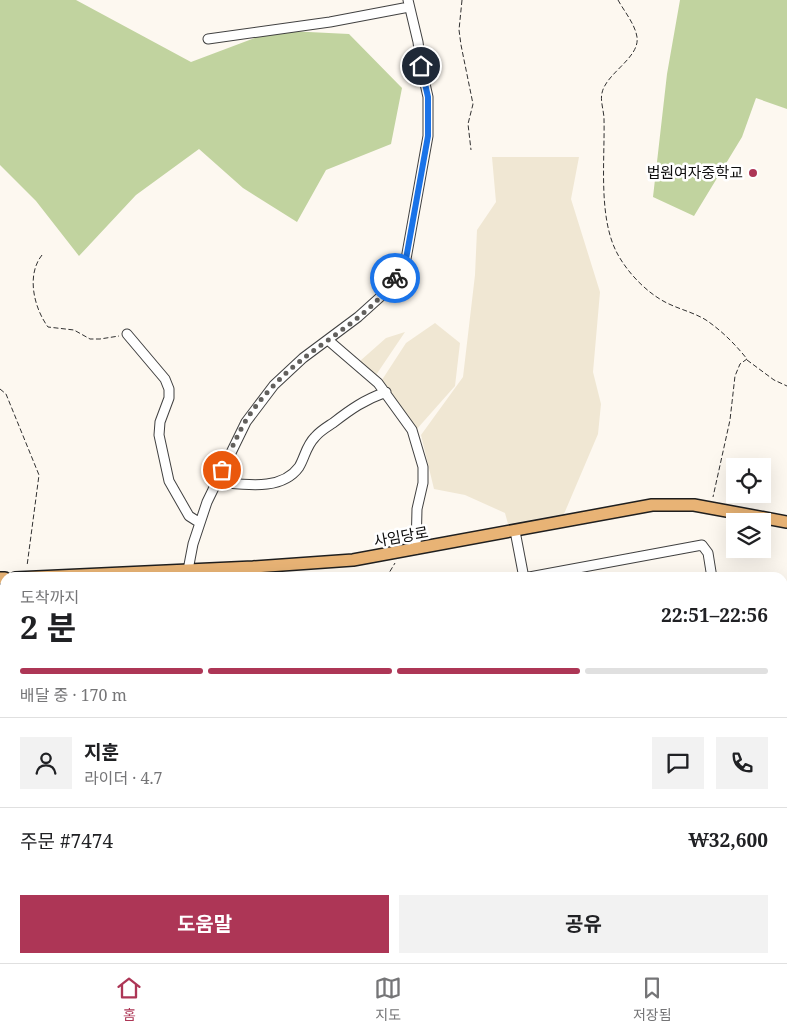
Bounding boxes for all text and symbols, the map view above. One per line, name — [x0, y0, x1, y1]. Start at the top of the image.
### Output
pin — [400, 45, 442, 87]
icon: home — [407, 52, 435, 80]
place label: 법원여자중학교 — [646, 162, 743, 182]
marker: 법원여자중학교 — [747, 167, 759, 179]
courier — [370, 253, 420, 303]
icon: bike — [381, 264, 409, 292]
pin — [201, 449, 243, 491]
icon: bag — [208, 456, 236, 484]
map controls — [726, 458, 771, 558]
button: locate — [726, 458, 771, 503]
button: layers — [726, 513, 771, 558]
street label: 사임당로 — [372, 521, 430, 551]
text: 도착까지 — [20, 586, 79, 608]
text: 22:51–22:56 — [661, 602, 768, 628]
text: 2 분 — [20, 605, 76, 648]
text: 배달 중 · 170 m — [20, 684, 127, 706]
button: person — [20, 737, 72, 789]
button: chat — [652, 737, 704, 789]
button: phone — [716, 737, 768, 789]
text: 지훈 — [84, 739, 119, 765]
text: 라이더 · 4.7 — [84, 767, 162, 789]
text: ₩32,600 — [688, 827, 768, 853]
text: 주문 #7474 — [20, 828, 113, 854]
button: 도움말 — [20, 895, 389, 953]
button: 공유 — [399, 895, 768, 953]
tab: 홈 — [115, 974, 143, 1024]
tab: 지도 — [374, 974, 402, 1024]
tab: 저장됨 — [633, 974, 672, 1024]

